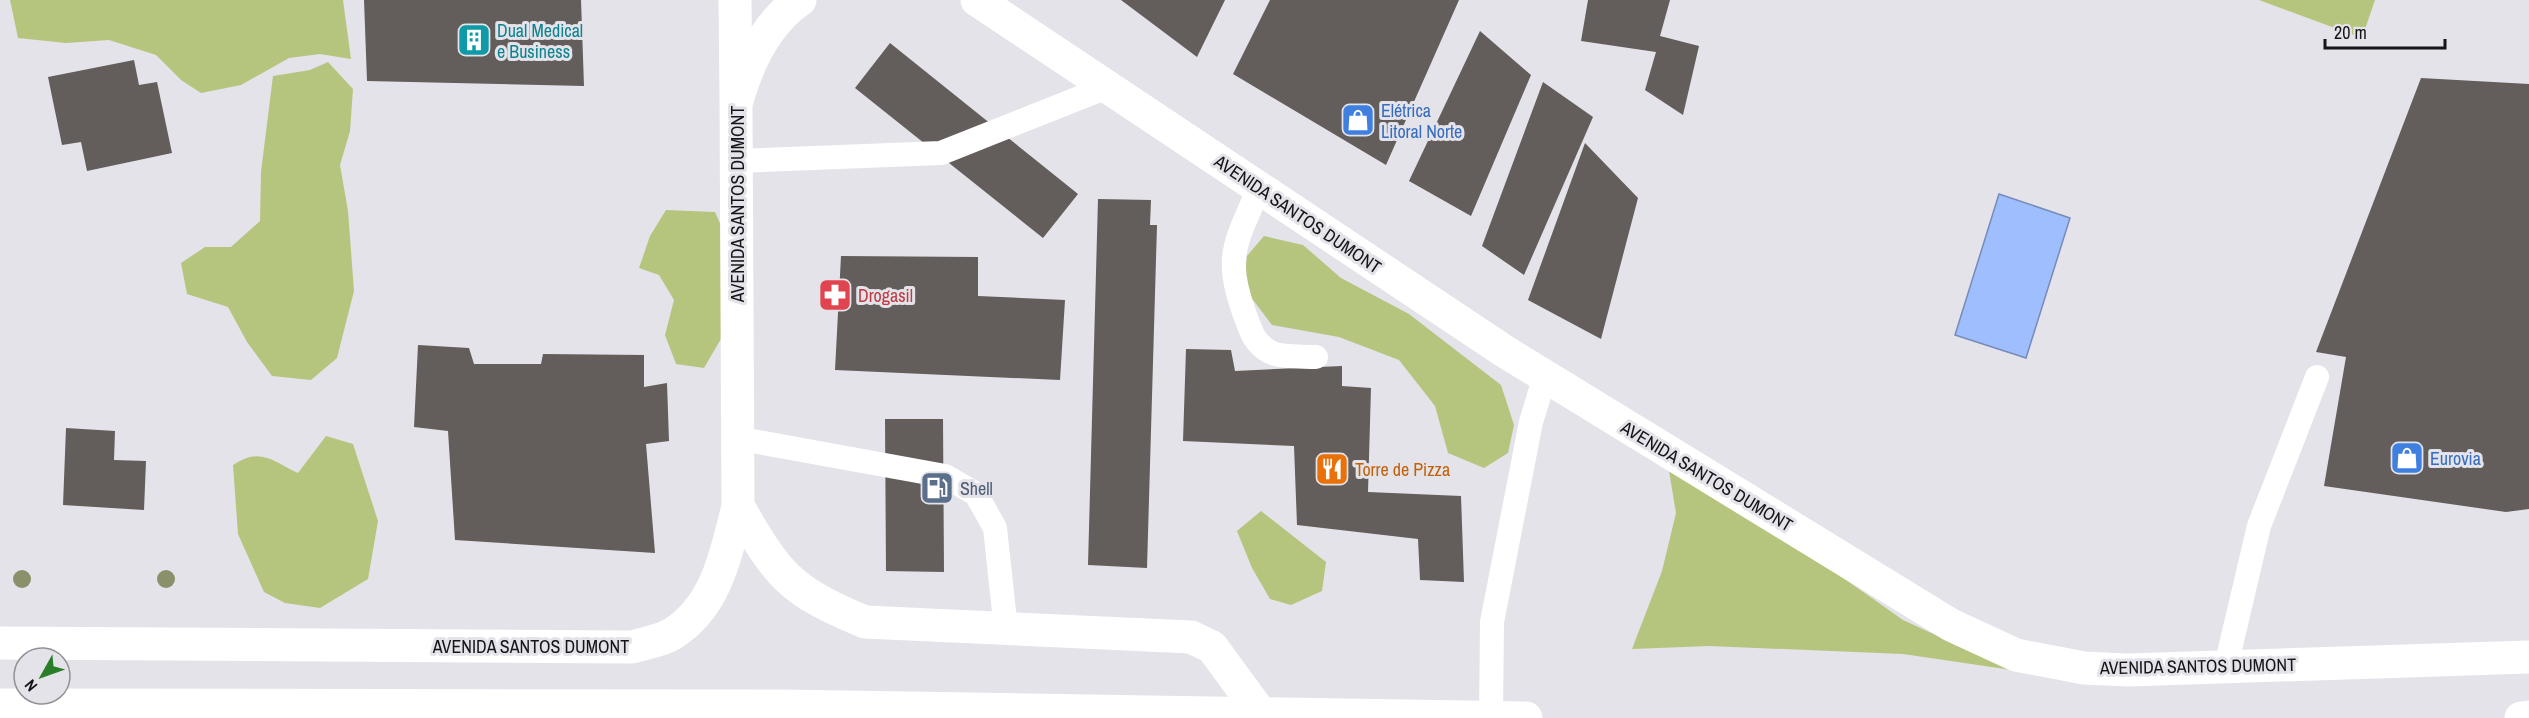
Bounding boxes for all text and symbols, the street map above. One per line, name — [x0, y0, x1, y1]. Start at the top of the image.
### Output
scale bar — [2325, 12, 2445, 50]
place label: Dual Medical e Business — [497, 18, 583, 64]
text: 20 m — [2334, 20, 2367, 45]
building icon: Dual Medical e Business — [456, 22, 492, 58]
place label: Elétrica Litoral Norte — [1381, 98, 1462, 144]
shop icon: Elétrica Litoral Norte — [1340, 102, 1376, 138]
street label: AVENIDA SANTOS DUMONT — [725, 106, 750, 303]
street label: AVENIDA SANTOS DUMONT — [1209, 148, 1386, 279]
pharmacy icon: Drogasil — [817, 277, 853, 313]
place label: Drogasil — [858, 283, 913, 308]
street label: AVENIDA SANTOS DUMONT — [1616, 414, 1798, 537]
shop icon: Eurovia — [2389, 440, 2425, 476]
place label: Eurovia — [2430, 446, 2481, 471]
restaurant icon: Torre de Pizza — [1314, 451, 1350, 487]
place label: Torre de Pizza — [1355, 457, 1450, 482]
fuel station icon: Shell — [919, 470, 955, 506]
place label: Shell — [960, 476, 993, 501]
street label: AVENIDA SANTOS DUMONT — [432, 634, 629, 659]
north arrow — [12, 646, 72, 706]
street label: AVENIDA SANTOS DUMONT — [2099, 652, 2296, 680]
text: N — [19, 675, 42, 696]

